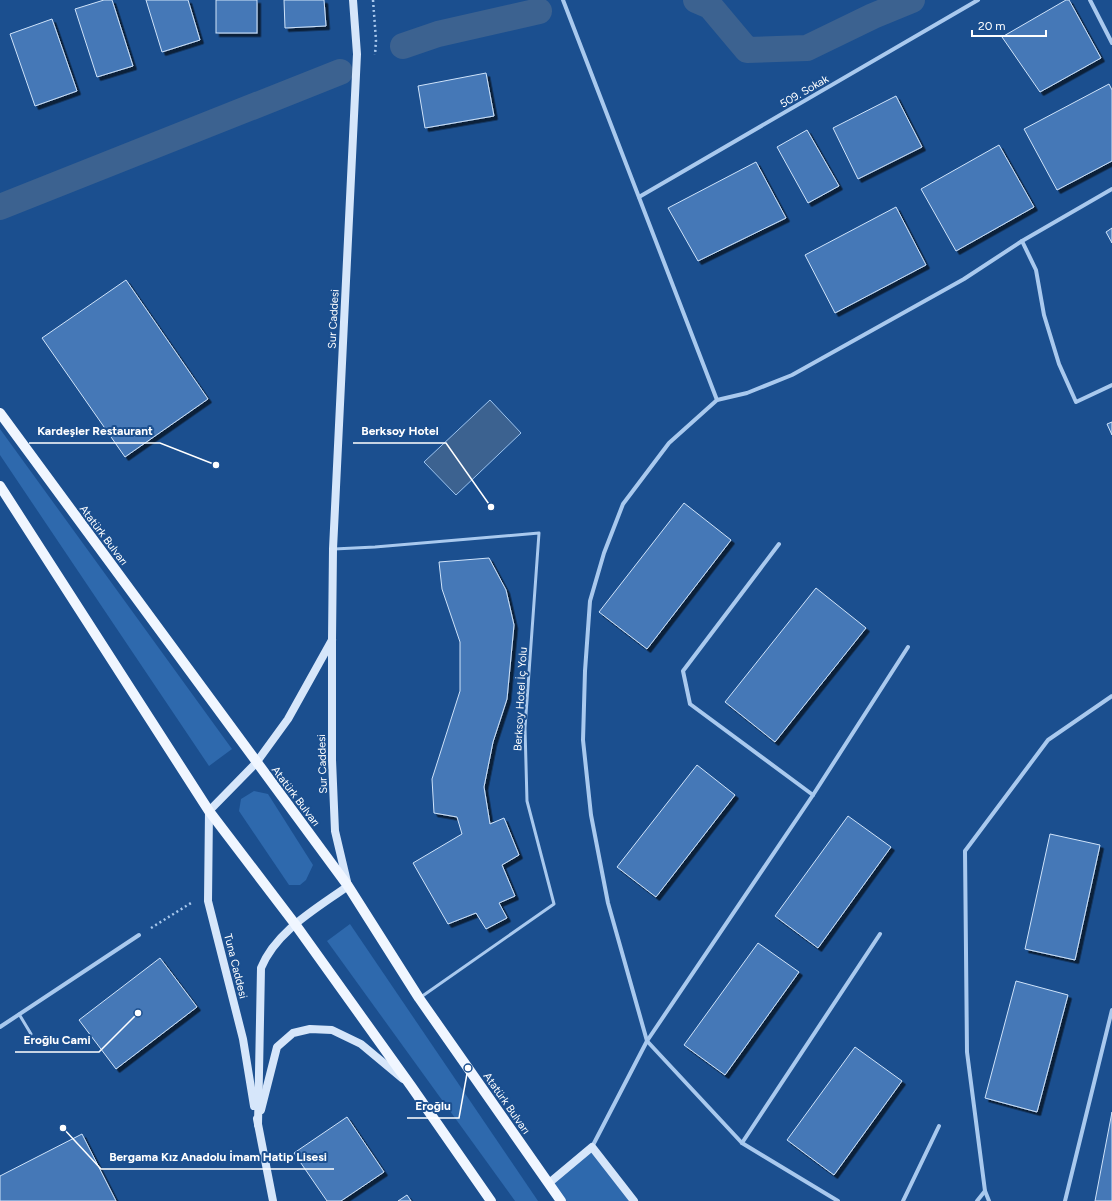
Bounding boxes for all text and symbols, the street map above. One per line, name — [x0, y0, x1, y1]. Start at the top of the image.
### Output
scale bar — [972, 12, 1046, 38]
text: 20 m — [978, 19, 1006, 33]
street label: 509. Sokak — [778, 72, 831, 111]
street label: Sur Caddesi — [325, 289, 342, 349]
callout: Kardeşler Restaurant — [29, 419, 160, 443]
callout: Berksoy Hotel — [353, 419, 446, 443]
text: Kardeşler Restaurant — [37, 424, 153, 438]
text: Berksoy Hotel — [361, 424, 439, 438]
street label: Atatürk Bulvarı — [77, 503, 130, 568]
street label: Berksoy Hotel İç Yolu — [511, 647, 530, 751]
street label: Sur Caddesi — [315, 734, 330, 794]
street label: Atatürk Bulvarı — [269, 764, 322, 829]
street label: Tuna Caddesi — [221, 932, 250, 1000]
callout: Eroğlu Cami — [15, 1028, 99, 1052]
text: Eroğlu Cami — [23, 1033, 91, 1047]
street label: Atatürk Bulvarı — [481, 1070, 533, 1137]
callout: Eroğlu — [407, 1094, 459, 1118]
text: Eroğlu — [415, 1099, 451, 1113]
callout: Bergama Kız Anadolu İmam Hatip Lisesi — [101, 1145, 334, 1169]
text: Bergama Kız Anadolu İmam Hatip Lisesi — [109, 1150, 327, 1164]

